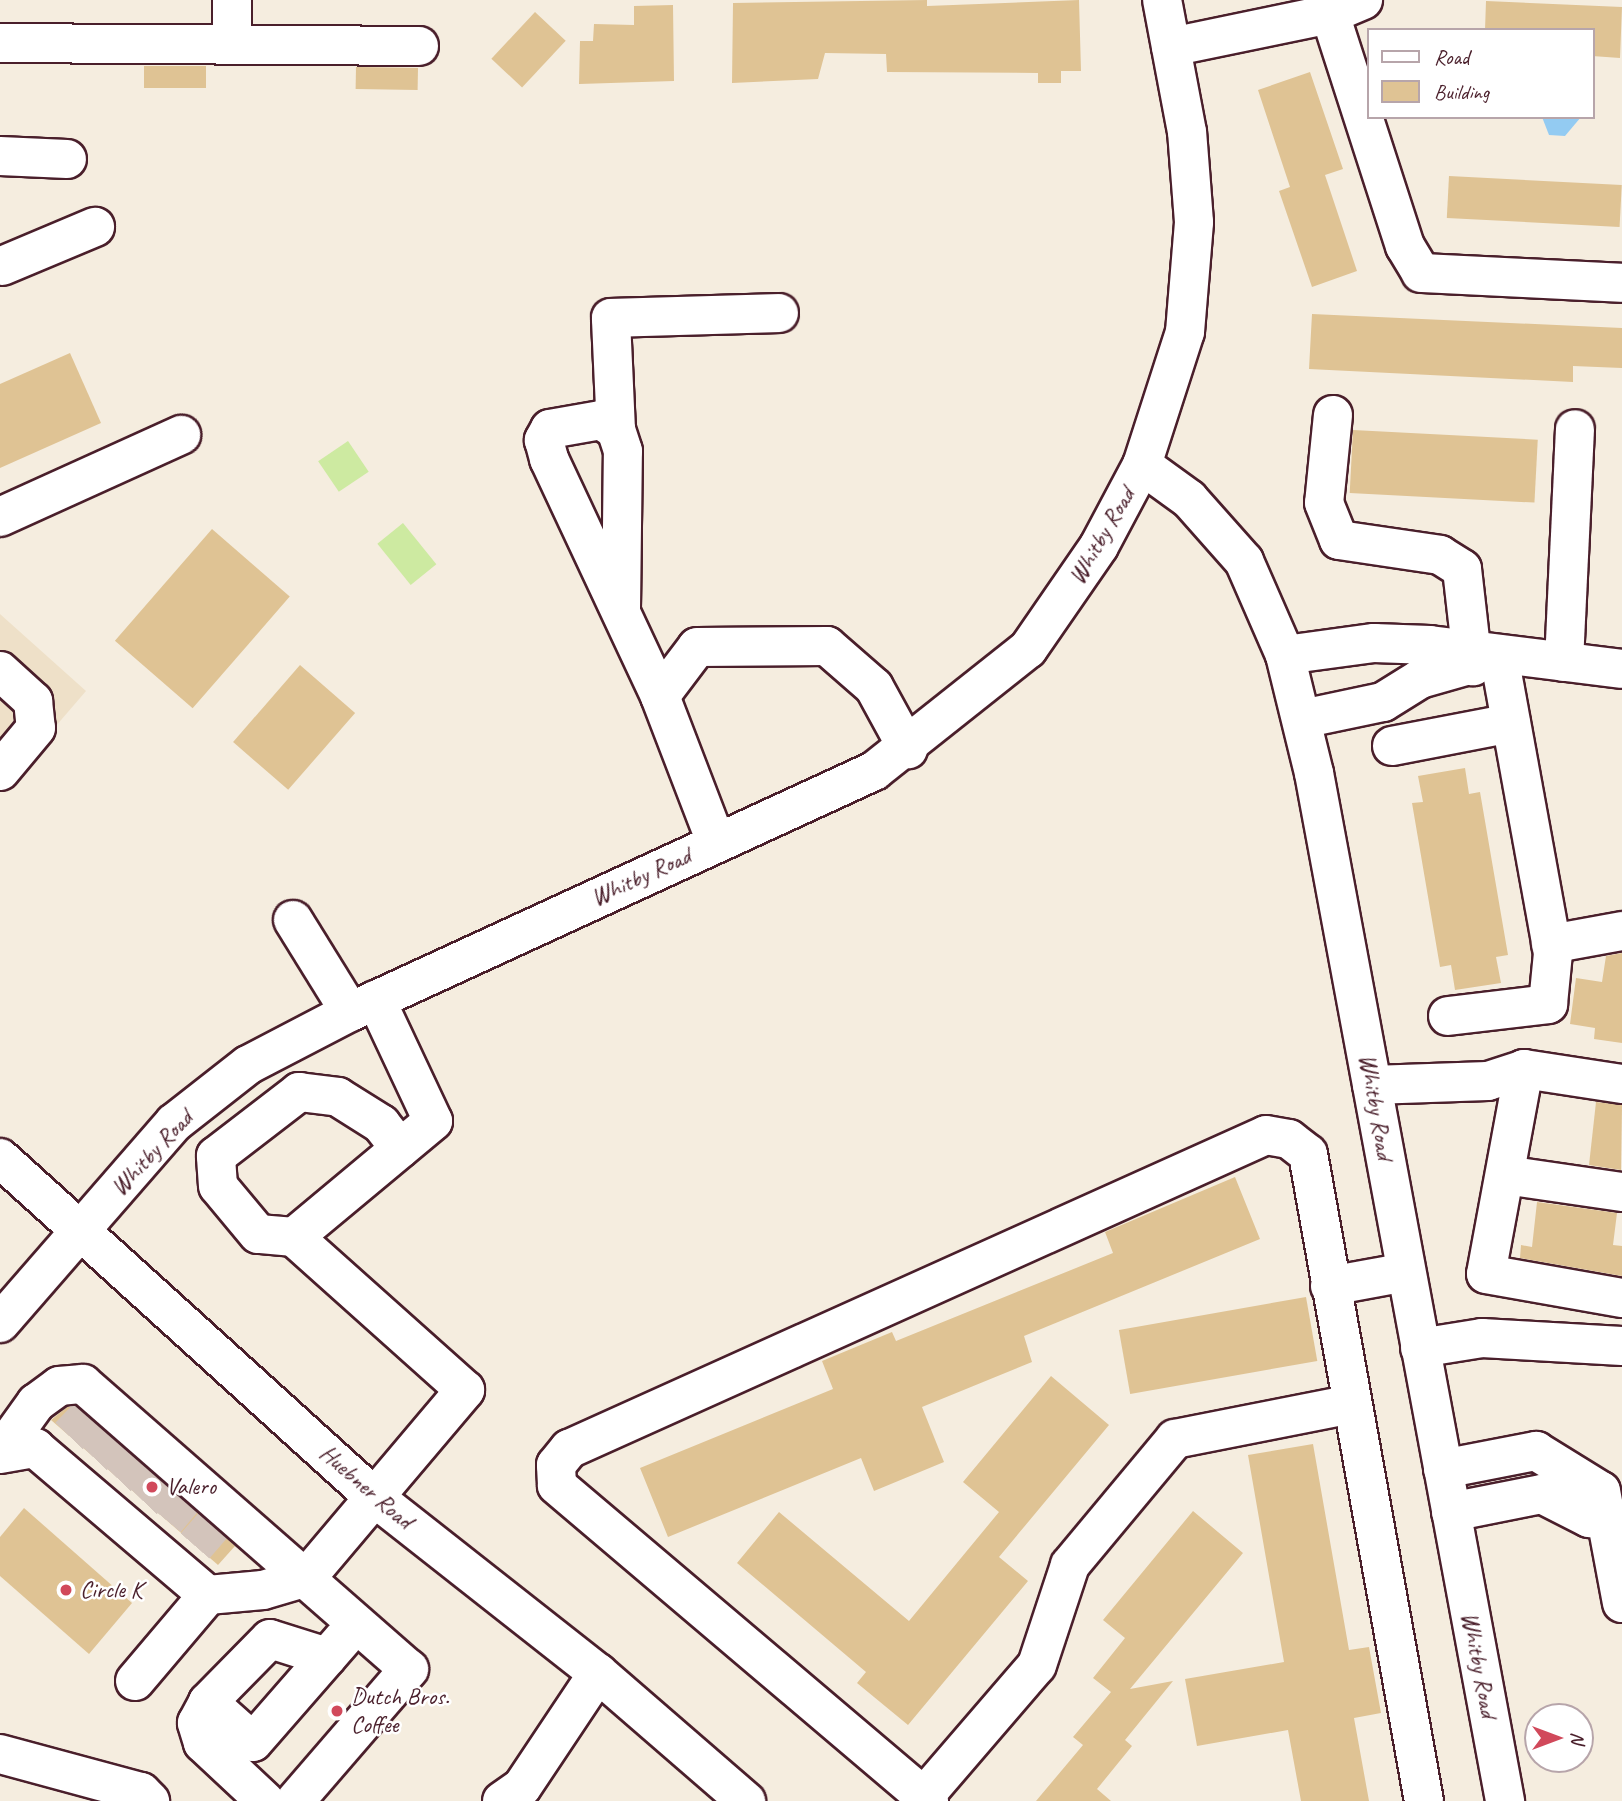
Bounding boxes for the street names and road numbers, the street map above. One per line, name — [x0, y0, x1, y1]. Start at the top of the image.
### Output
street label: Whitby Road — [1063, 483, 1141, 589]
street label: Whitby Road — [587, 842, 695, 912]
street label: Whitby Road — [1353, 1052, 1399, 1162]
street label: Whitby Road — [105, 1104, 199, 1202]
street label: Huebner Road — [314, 1439, 418, 1535]
street label: Whitby Road — [1455, 1610, 1503, 1720]

